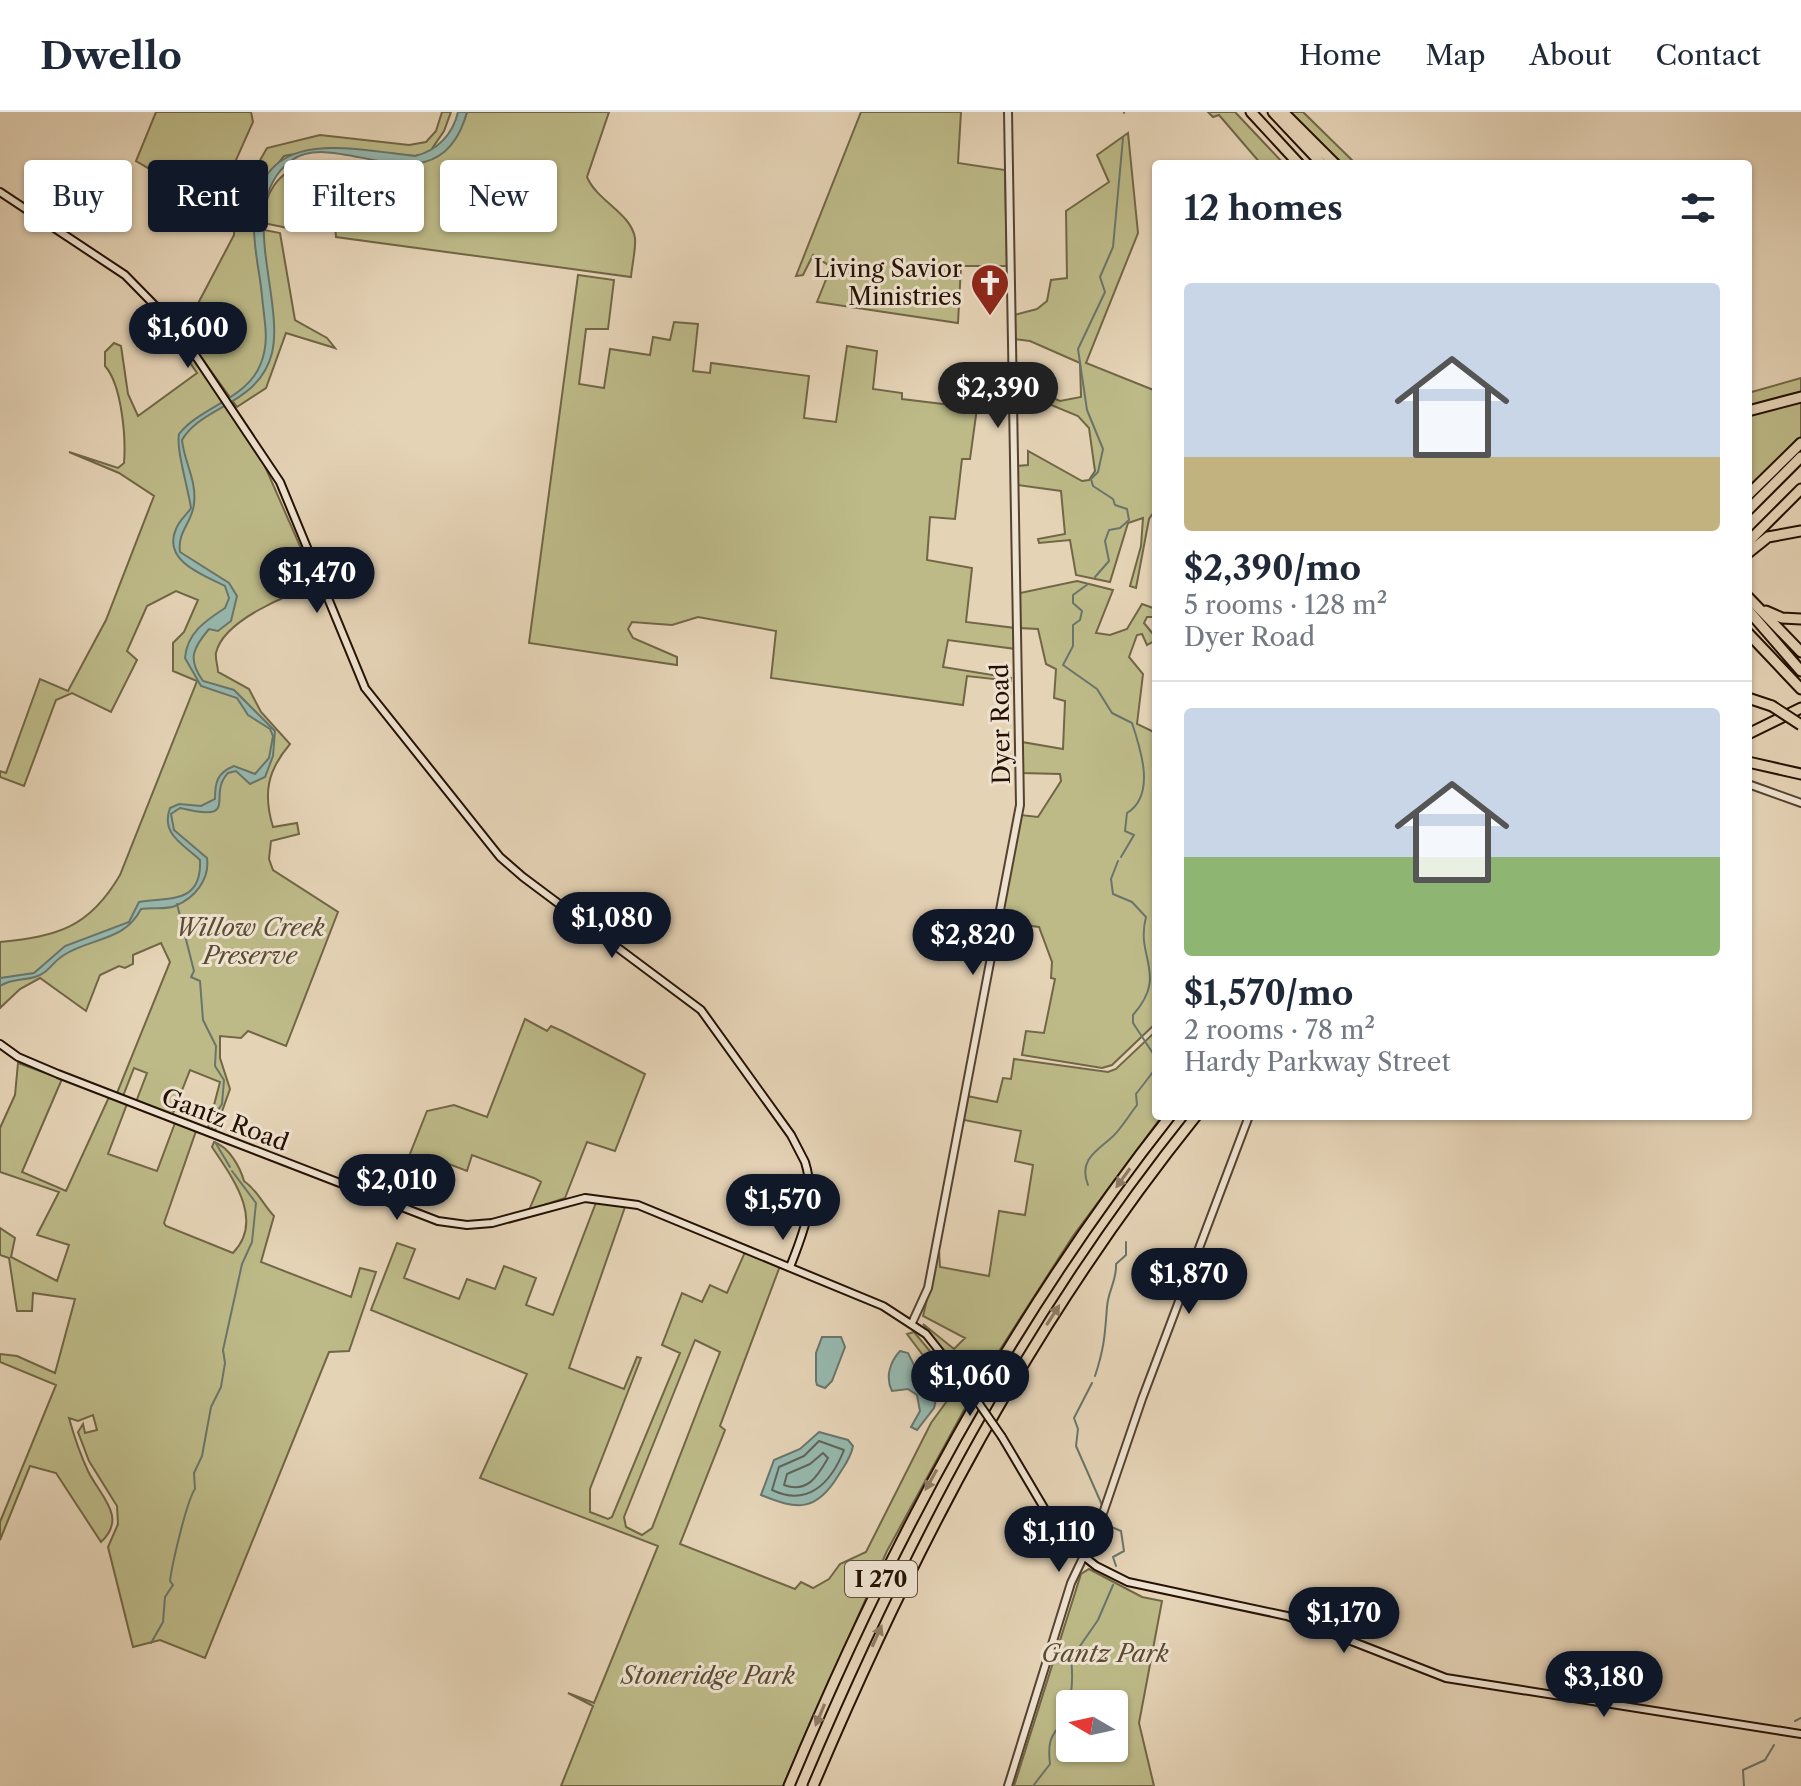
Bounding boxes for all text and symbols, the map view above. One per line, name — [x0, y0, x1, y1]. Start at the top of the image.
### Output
text: Dwello — [40, 32, 182, 79]
text: Home — [1299, 38, 1381, 72]
text: Map — [1425, 38, 1485, 72]
text: About — [1529, 38, 1611, 72]
text: Contact — [1655, 38, 1761, 72]
chip: Buy — [24, 160, 132, 232]
chip: Rent — [148, 160, 268, 232]
chip: Filters — [284, 160, 424, 232]
chip: New — [440, 160, 557, 232]
icon: filters — [1676, 186, 1720, 230]
text: 12 homes — [1184, 187, 1343, 229]
place label: Living Savior Ministries — [813, 254, 962, 311]
church icon: Living Savior Ministries — [969, 262, 1011, 317]
pin: $1,600 — [123, 302, 253, 370]
text: $1,600 — [147, 312, 229, 344]
icon: home — [1380, 335, 1524, 479]
pin: $2,390 — [933, 362, 1063, 430]
text: $2,390 — [956, 372, 1040, 404]
pin: $1,470 — [252, 547, 382, 615]
text: $2,390/mo — [1184, 547, 1361, 589]
text: $1,470 — [278, 557, 356, 589]
text: 5 rooms · 128 m² — [1184, 589, 1387, 621]
text: Dyer Road — [1184, 621, 1315, 653]
street label: Dyer Road — [985, 663, 1016, 785]
icon: home — [1380, 760, 1524, 904]
pin: $1,080 — [547, 892, 677, 960]
text: $1,080 — [571, 902, 653, 934]
pin: $2,820 — [908, 909, 1038, 977]
park label: Willow Creek Preserve — [175, 913, 325, 970]
text: $2,820 — [931, 919, 1015, 951]
text: $1,570/mo — [1184, 972, 1353, 1014]
text: 2 rooms · 78 m² — [1184, 1014, 1375, 1046]
text: Hardy Parkway Street — [1184, 1046, 1451, 1078]
street label: Gantz Road — [158, 1082, 293, 1157]
pin: $2,010 — [332, 1154, 462, 1222]
text: $2,010 — [356, 1164, 438, 1196]
one-way arrow — [1116, 1167, 1131, 1188]
pin: $1,570 — [718, 1174, 848, 1242]
text: $1,570 — [744, 1184, 822, 1216]
pin: $1,870 — [1124, 1248, 1254, 1316]
text: $1,870 — [1149, 1258, 1229, 1290]
one-way arrow — [1045, 1304, 1060, 1326]
pin: $1,060 — [905, 1350, 1035, 1418]
text: $1,060 — [929, 1360, 1011, 1392]
one-way arrow — [924, 1469, 938, 1491]
pin: $1,110 — [994, 1506, 1124, 1574]
text: $1,110 — [1022, 1516, 1096, 1548]
road number: I 270 — [845, 1561, 917, 1597]
pin: $1,170 — [1279, 1587, 1409, 1655]
text: $1,170 — [1306, 1597, 1382, 1629]
one-way arrow — [871, 1624, 884, 1648]
park label: Gantz Park — [1041, 1639, 1169, 1668]
pin: $3,180 — [1539, 1651, 1669, 1719]
park label: Stoneridge Park — [619, 1661, 795, 1690]
text: $3,180 — [1564, 1661, 1644, 1693]
north arrow — [1056, 1690, 1128, 1762]
map controls — [1056, 1690, 1128, 1762]
one-way arrow — [813, 1703, 827, 1727]

